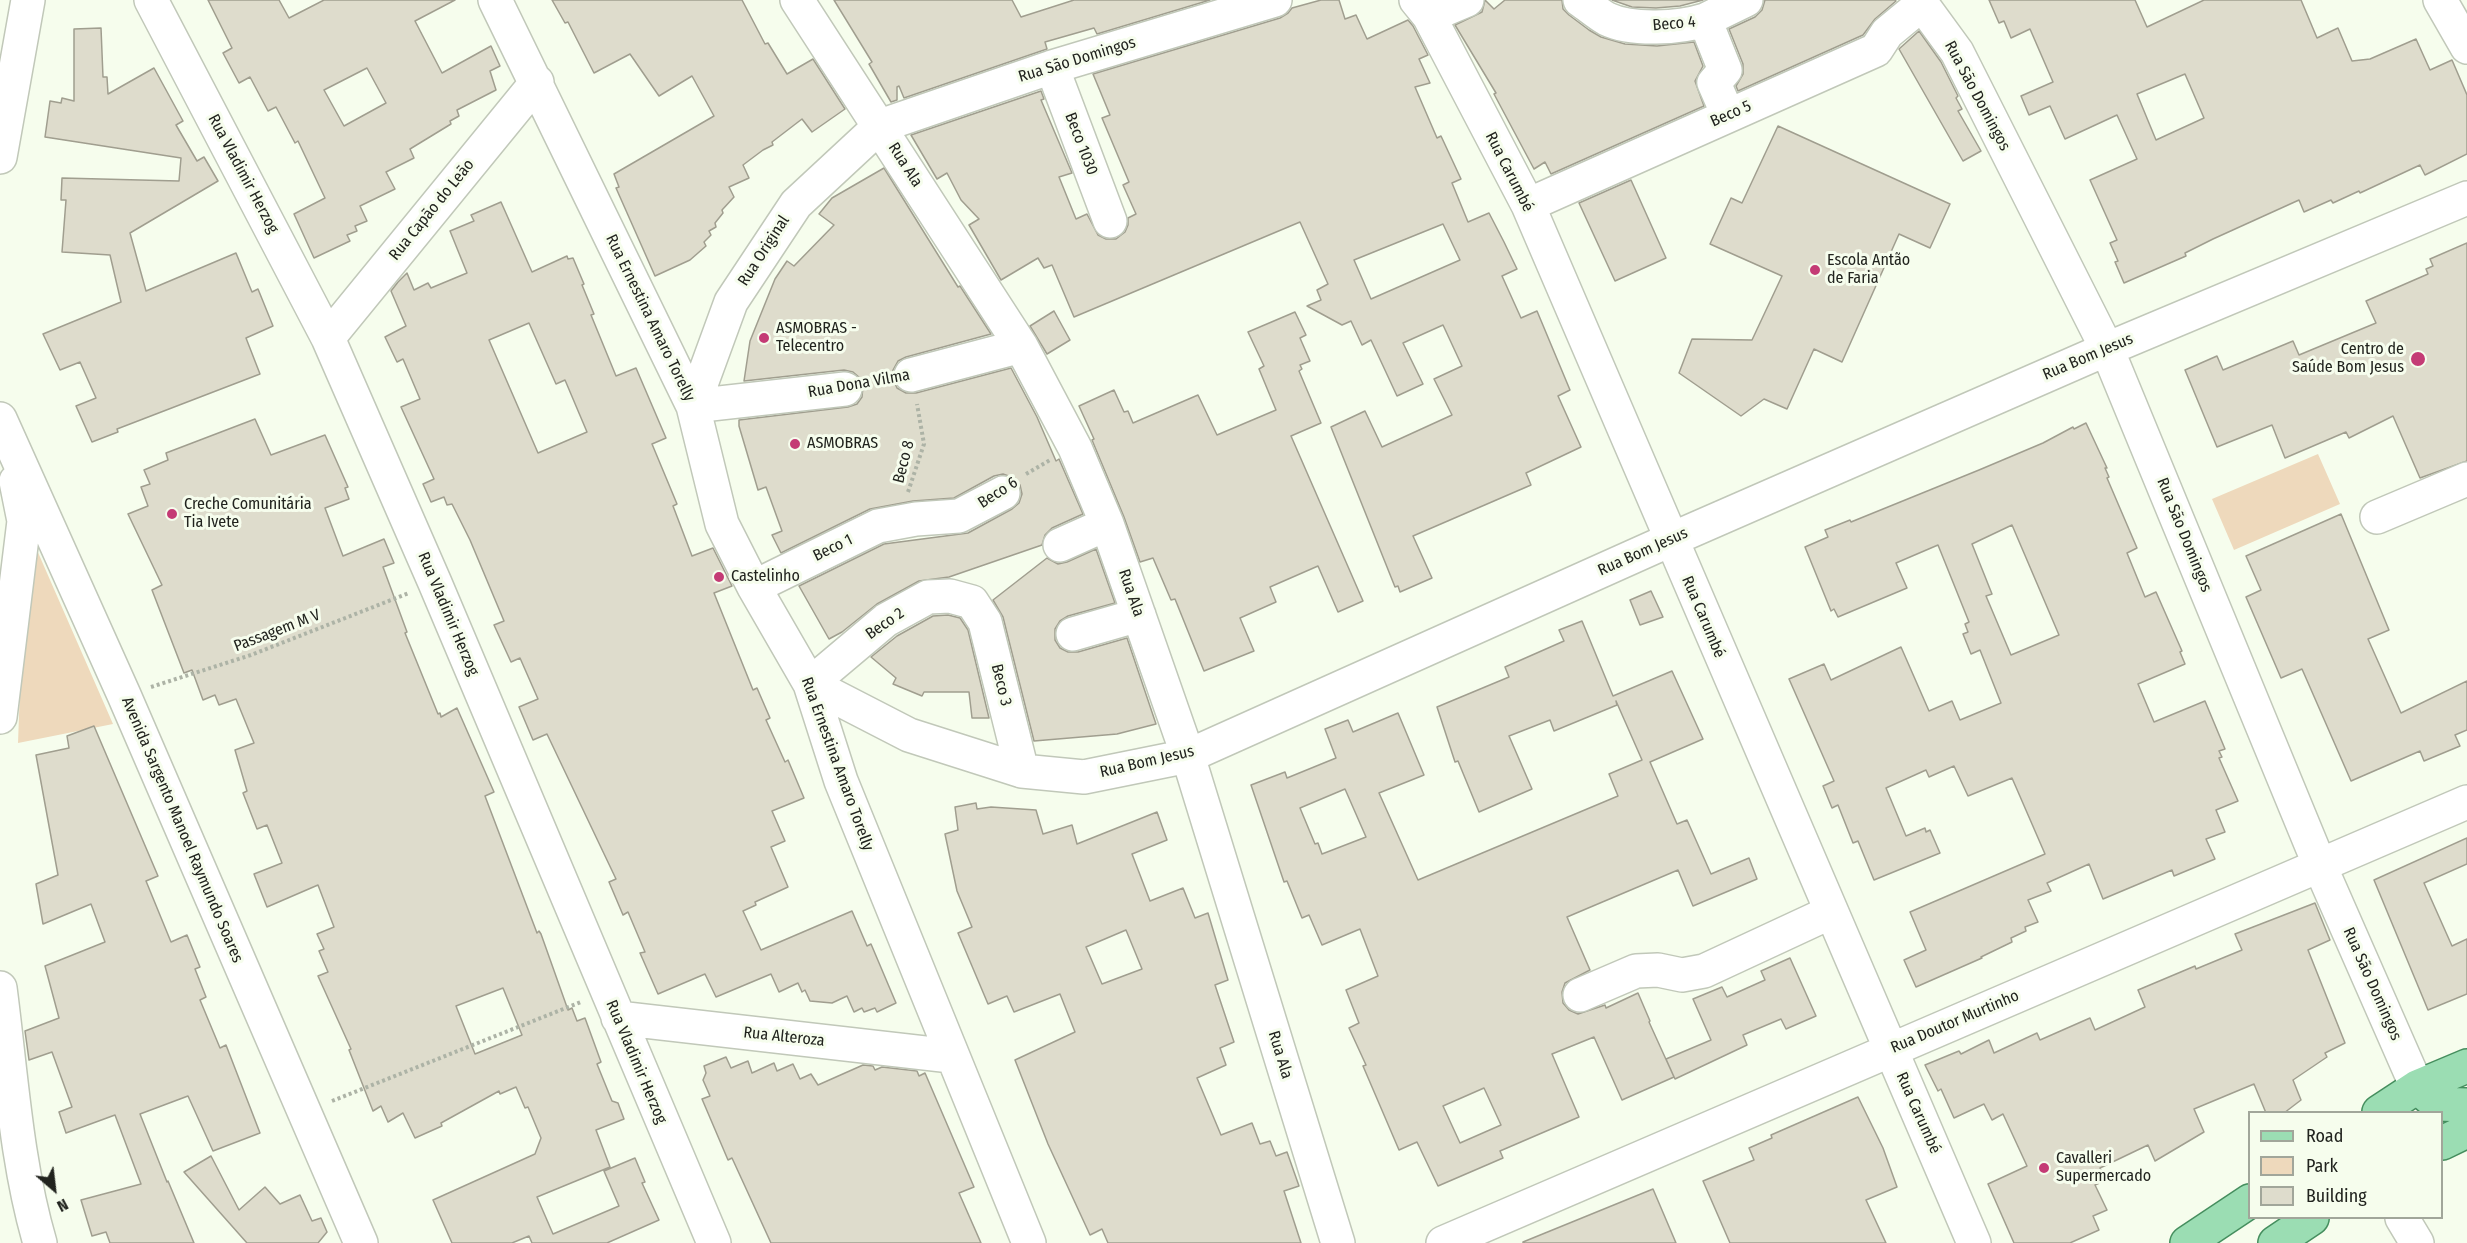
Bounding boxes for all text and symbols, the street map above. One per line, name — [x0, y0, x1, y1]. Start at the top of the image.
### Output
street label: Beco 4 — [1652, 13, 1696, 35]
street label: Rua São Domingos — [1016, 33, 1138, 87]
street label: Rua São Domingos — [1940, 38, 2014, 154]
street label: Beco 5 — [1708, 97, 1754, 131]
street label: Beco 1030 — [1060, 110, 1102, 178]
street label: Rua Vladimir Herzog — [203, 111, 283, 237]
street label: Rua Carumbé — [1481, 129, 1537, 215]
street label: Rua Ala — [884, 139, 926, 191]
street label: Rua Capão do Leão — [385, 156, 479, 264]
street label: Rua Original — [734, 212, 794, 290]
street label: Rua Ernestina Amaro Torelly — [601, 231, 699, 405]
place label: Escola Antão de Faria — [1827, 251, 1910, 289]
marker: Escola Antão de Faria — [1808, 263, 1822, 277]
place label: ASMOBRAS - Telecentro — [776, 319, 857, 357]
street label: Rua Bom Jesus — [2040, 329, 2136, 385]
marker: ASMOBRAS - Telecentro — [757, 331, 771, 345]
place label: Centro de Saúde Bom Jesus — [2292, 340, 2404, 378]
marker: Centro de Saúde Bom Jesus — [2409, 350, 2427, 368]
street label: Rua Dona Vilma — [807, 366, 911, 402]
place label: ASMOBRAS — [807, 434, 878, 454]
marker: ASMOBRAS — [788, 437, 802, 451]
street label: Beco 8 — [889, 439, 919, 485]
street label: Beco 6 — [975, 473, 1021, 513]
street label: Rua São Domingos — [2152, 475, 2216, 595]
place label: Creche Comunitária Tia Ivete — [184, 495, 312, 533]
marker: Creche Comunitária Tia Ivete — [165, 507, 179, 521]
street label: Rua Bom Jesus — [1595, 524, 1691, 580]
street label: Beco 1 — [810, 530, 856, 566]
street label: Rua Vladimir Herzog — [413, 549, 483, 679]
place label: Castelinho — [731, 567, 800, 587]
street label: Rua Ala — [1114, 567, 1148, 619]
marker: Castelinho — [712, 570, 726, 584]
street label: Rua Carumbé — [1677, 573, 1729, 661]
street label: Beco 2 — [862, 604, 908, 644]
street label: Passagem M V — [231, 606, 323, 656]
street label: Beco 3 — [987, 662, 1015, 708]
street label: Rua Ernestina Amaro Torelly — [797, 675, 877, 853]
street label: Avenida Sargento Manoel Raymundo Soares — [117, 694, 247, 966]
street label: Rua Bom Jesus — [1098, 742, 1196, 782]
street label: Rua São Domingos — [2338, 925, 2406, 1043]
street label: Rua Doutor Murtinho — [1888, 986, 2022, 1058]
street label: Rua Vladimir Herzog — [601, 997, 671, 1127]
street label: Rua Alteroza — [742, 1023, 826, 1051]
street label: Rua Ala — [1264, 1029, 1296, 1081]
street label: Rua Carumbé — [1892, 1069, 1944, 1157]
legend — [2248, 1111, 2443, 1219]
text: Road — [2306, 1125, 2343, 1147]
place label: Cavalleri Supermercado — [2056, 1149, 2151, 1187]
text: Park — [2306, 1155, 2338, 1177]
north arrow — [24, 1159, 84, 1219]
marker: Cavalleri Supermercado — [2037, 1161, 2051, 1175]
text: Building — [2306, 1185, 2367, 1207]
text: N — [54, 1195, 71, 1216]

